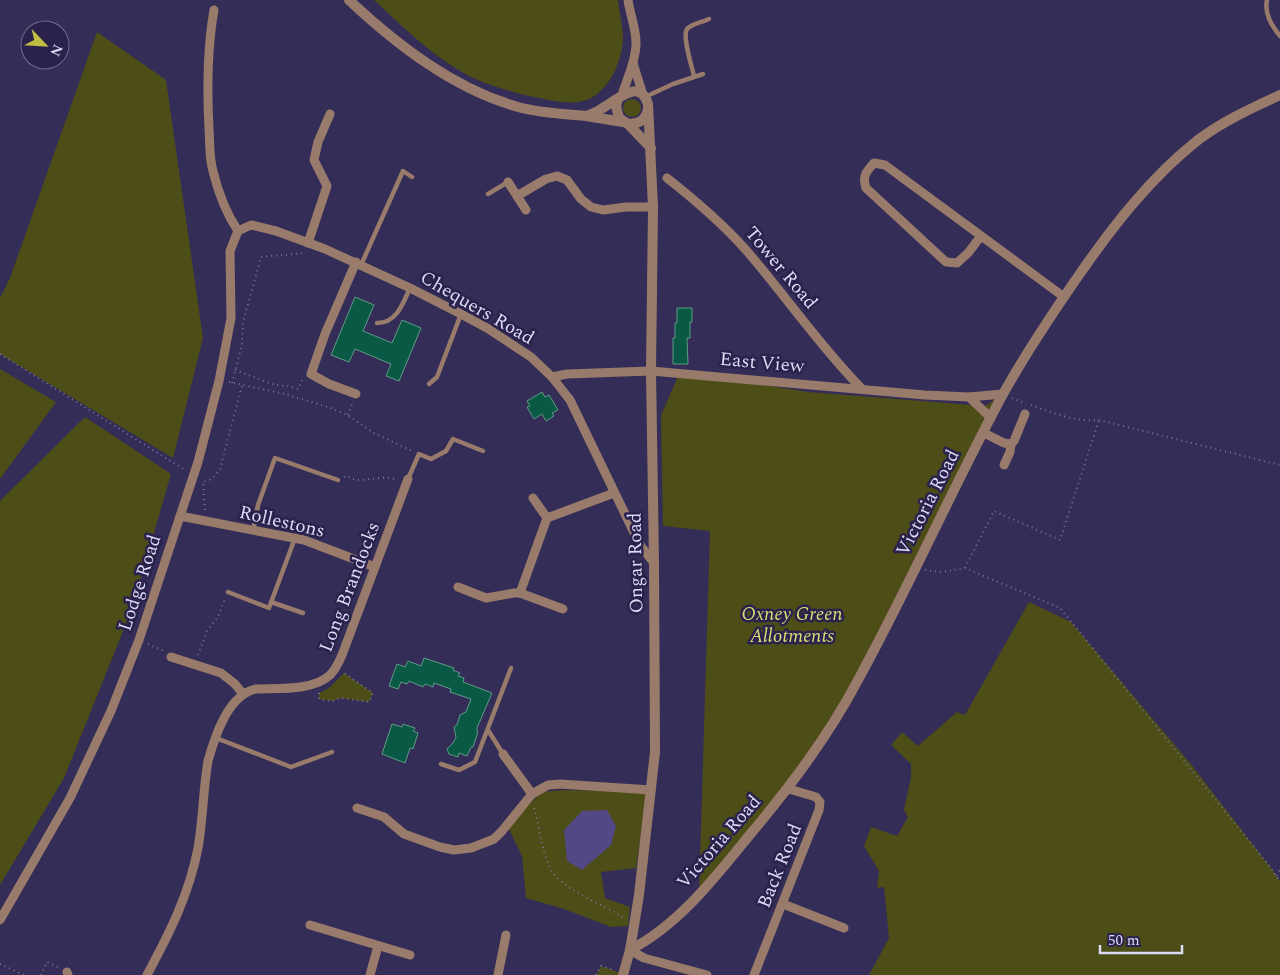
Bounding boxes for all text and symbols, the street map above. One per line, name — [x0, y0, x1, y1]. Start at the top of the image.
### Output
north arrow — [20, 20, 70, 70]
text: N — [44, 41, 68, 60]
street label: Tower Road — [738, 220, 824, 316]
street label: Chequers Road — [414, 263, 540, 353]
street label: East View — [719, 345, 806, 381]
street label: Victoria Road — [889, 445, 967, 561]
street label: Rollestons — [236, 498, 328, 546]
street label: Ongar Road — [621, 512, 651, 614]
street label: Long Brandocks — [312, 518, 388, 656]
street label: Lodge Road — [111, 531, 169, 635]
park label: Oxney Green Allotments — [741, 600, 843, 651]
street label: Victoria Road — [670, 789, 768, 895]
street label: Back Road — [750, 819, 810, 913]
scale bar — [1100, 922, 1182, 954]
text: 50 m — [1108, 929, 1140, 952]

